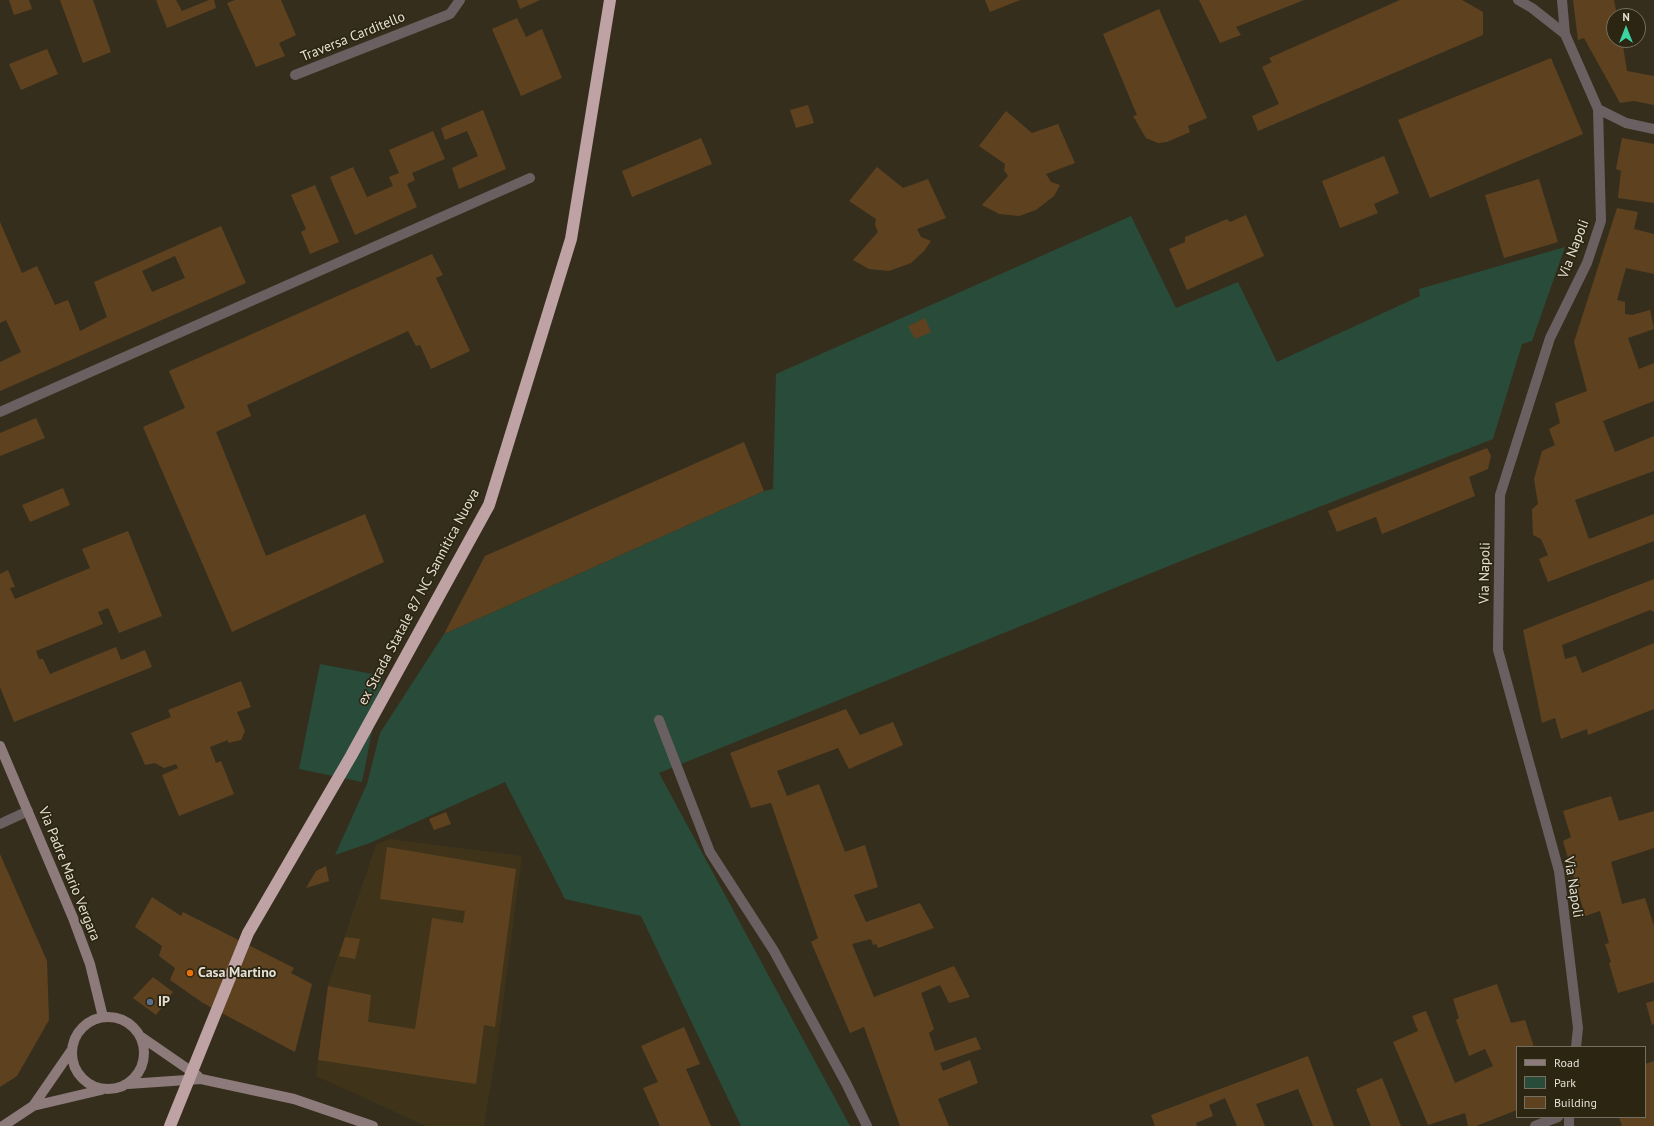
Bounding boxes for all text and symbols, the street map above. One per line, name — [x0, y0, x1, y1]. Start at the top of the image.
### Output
street label: Traversa Carditello — [298, 8, 408, 66]
north arrow — [1606, 8, 1646, 48]
text: N — [1622, 10, 1630, 24]
street label: Via Napoli — [1555, 217, 1593, 281]
street label: ex Strada Statale 87 NC Sannitica Nuova — [355, 486, 483, 708]
street label: Via Napoli — [1476, 542, 1494, 604]
street label: Via Padre Mario Vergara — [34, 805, 104, 943]
street label: Via Napoli — [1560, 855, 1586, 919]
place label: Casa Martino — [198, 965, 276, 981]
marker: Casa Martino — [185, 968, 195, 978]
place label: IP — [158, 994, 170, 1010]
marker: IP — [145, 997, 155, 1007]
legend — [1516, 1046, 1646, 1118]
text: Road — [1554, 1055, 1579, 1070]
text: Park — [1554, 1075, 1576, 1090]
text: Building — [1554, 1095, 1597, 1110]

